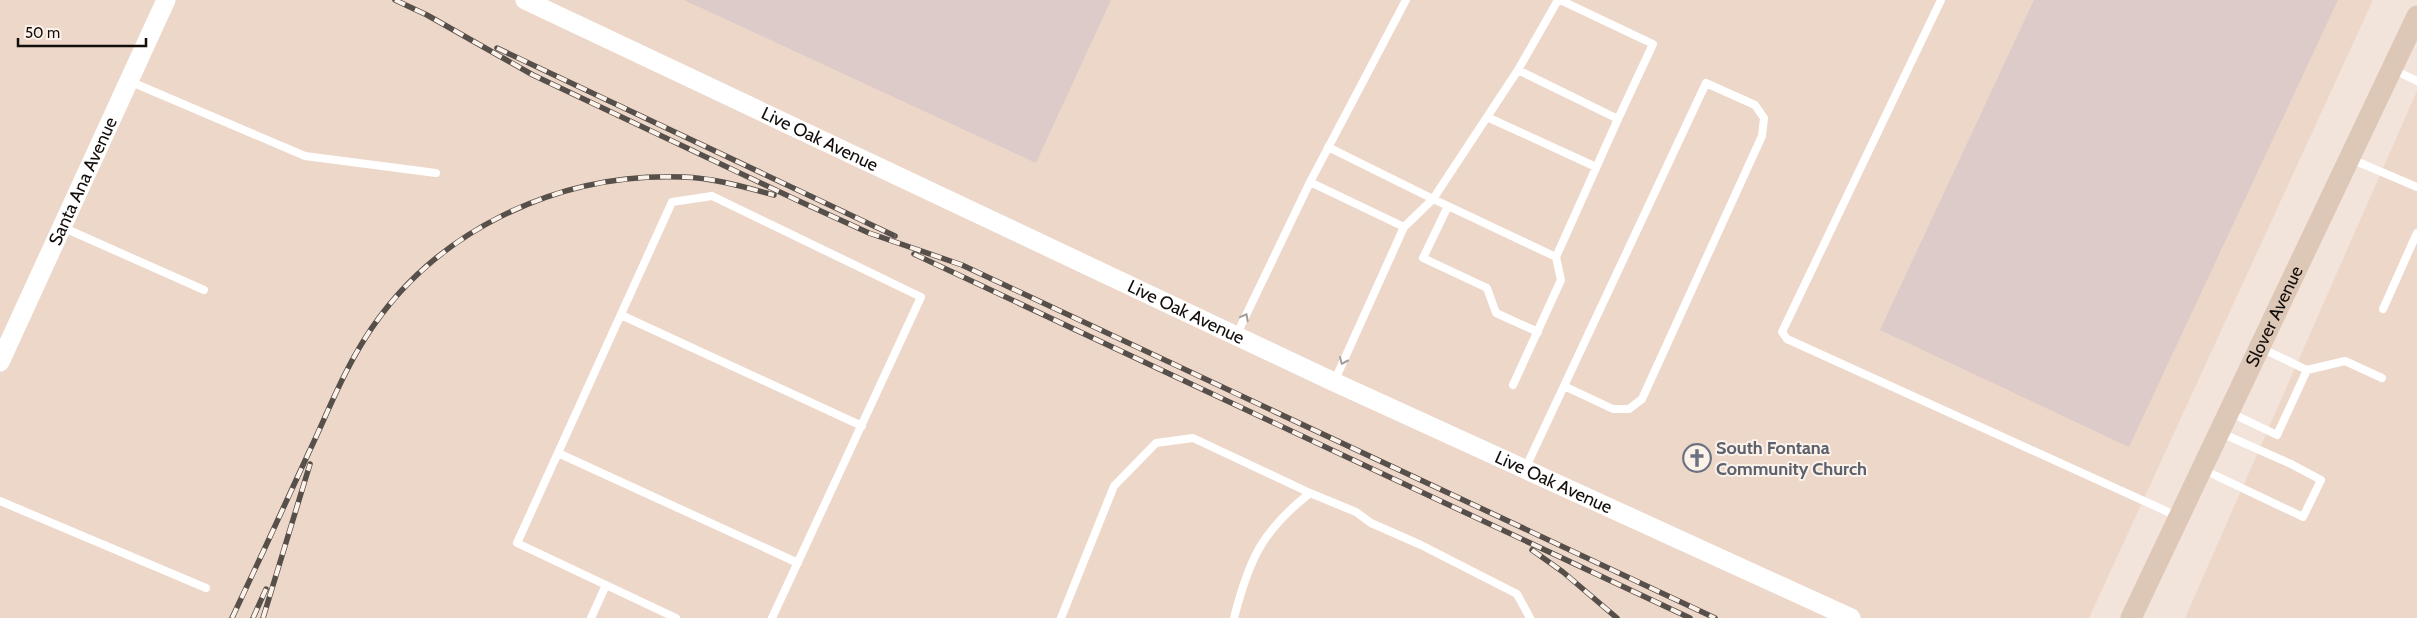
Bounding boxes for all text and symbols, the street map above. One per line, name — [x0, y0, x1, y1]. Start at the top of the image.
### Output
scale bar — [18, 15, 145, 47]
text: 50 m — [25, 24, 60, 42]
street label: Live Oak Avenue — [758, 102, 882, 176]
street label: Santa Ana Avenue — [44, 113, 122, 249]
street label: Slover Avenue — [2241, 262, 2308, 370]
street label: Live Oak Avenue — [1124, 275, 1248, 349]
one-way arrow — [1239, 313, 1249, 322]
one-way arrow — [1338, 356, 1349, 365]
place label: South Fontana Community Church — [1716, 437, 1867, 480]
church icon: South Fontana Community Church — [1682, 443, 1712, 473]
street label: Live Oak Avenue — [1491, 446, 1616, 518]

